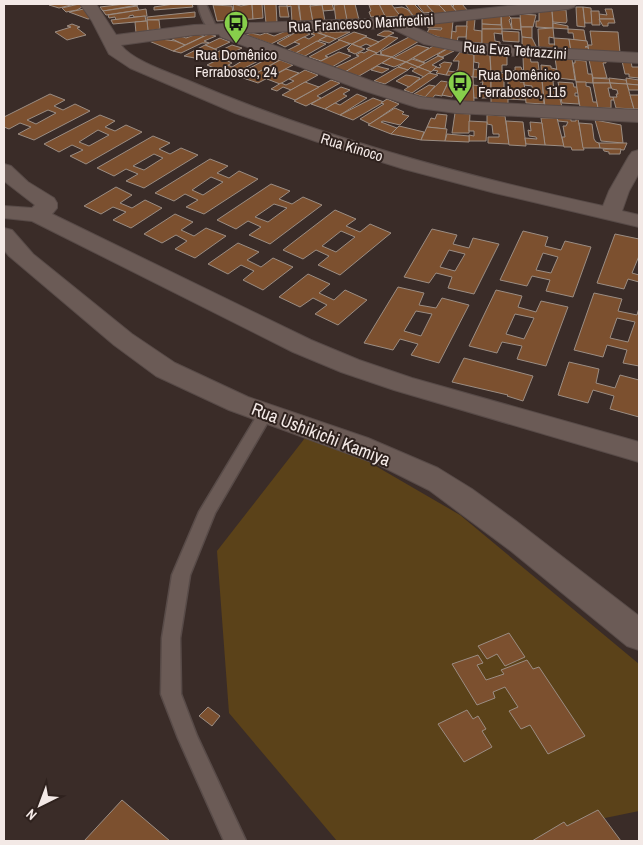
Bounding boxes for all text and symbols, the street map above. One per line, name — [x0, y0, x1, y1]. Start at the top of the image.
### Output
street label: Rua Francesco Manfredini — [288, 9, 434, 37]
bus stop icon: Rua Domênico Ferrabosco, 24 — [223, 10, 249, 44]
street label: Rua Eva Tetrazzini — [463, 36, 567, 64]
place label: Rua Domênico Ferrabosco, 24 — [195, 44, 277, 82]
place label: Rua Domênico Ferrabosco, 115 — [478, 64, 566, 102]
bus stop icon: Rua Domênico Ferrabosco, 115 — [447, 70, 473, 104]
street label: Rua Kinoco — [318, 128, 386, 166]
street label: Rua Ushikichi Kamiya — [248, 396, 394, 472]
north arrow — [15, 780, 65, 830]
text: N — [22, 805, 40, 824]

